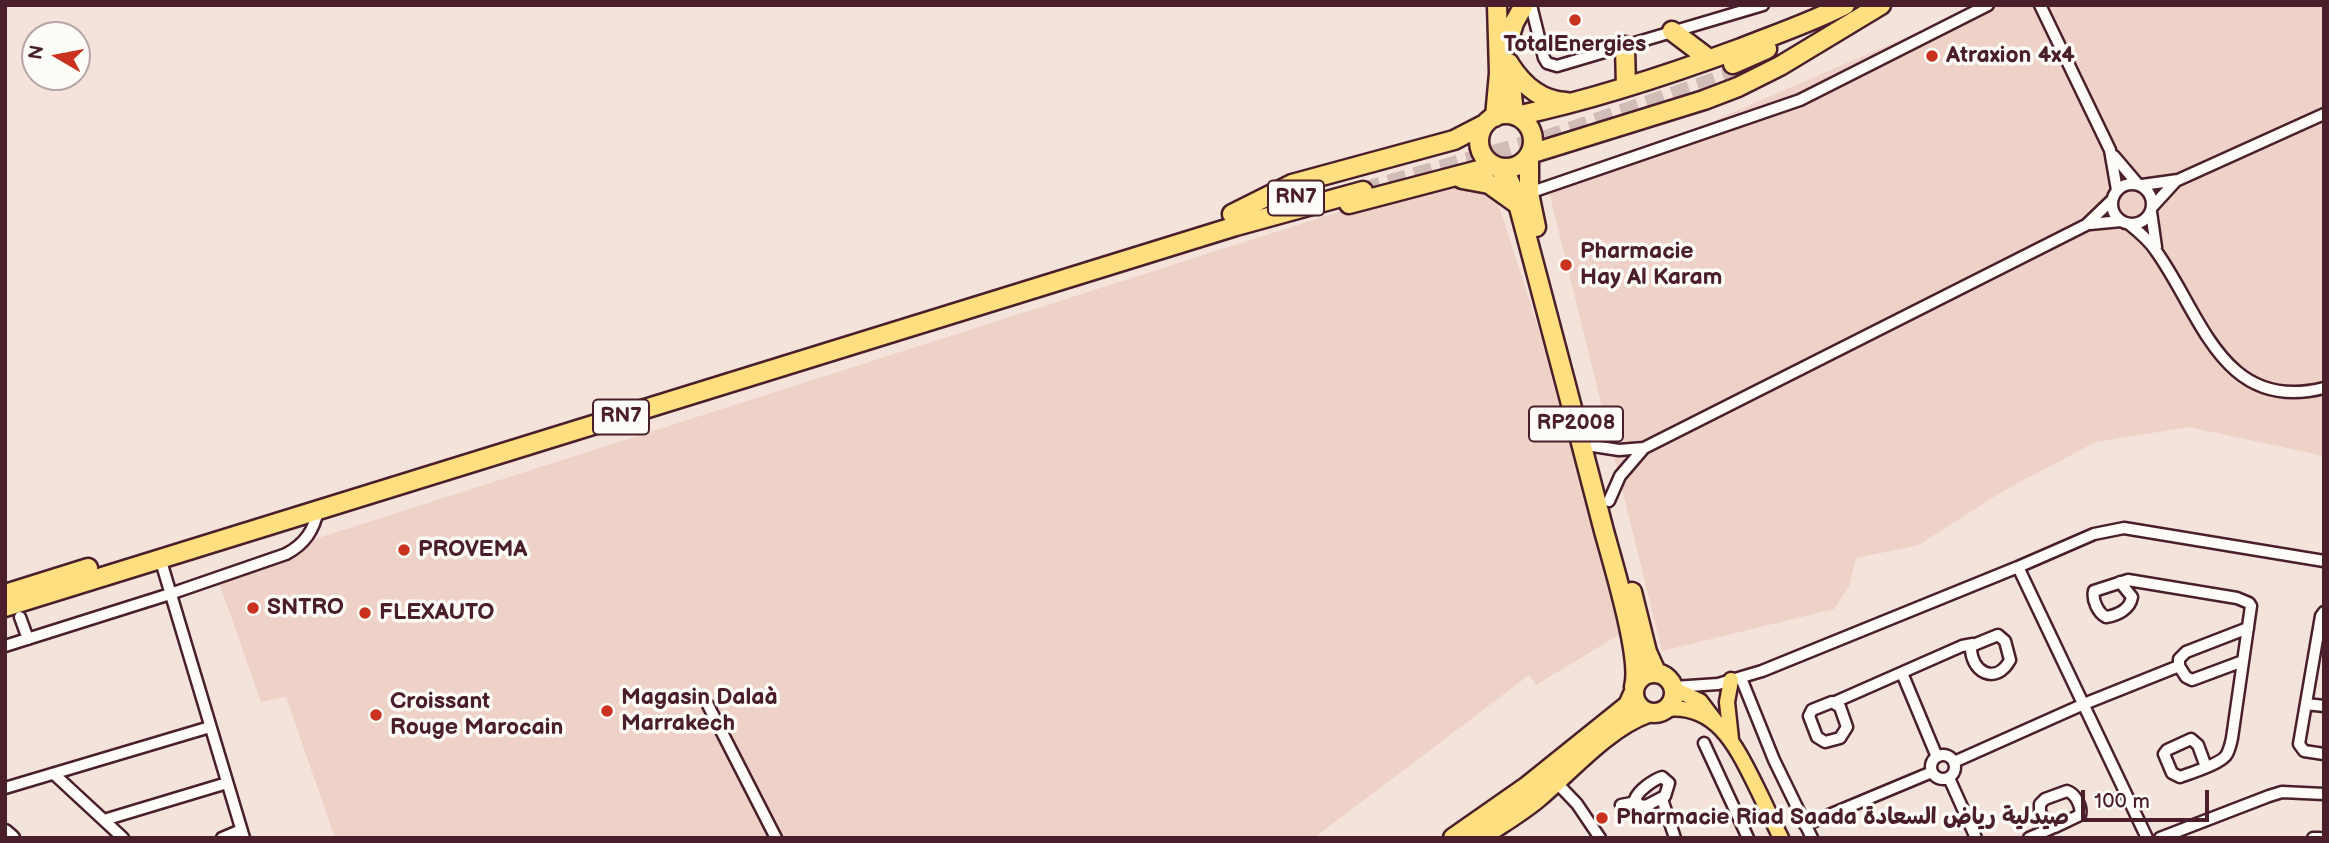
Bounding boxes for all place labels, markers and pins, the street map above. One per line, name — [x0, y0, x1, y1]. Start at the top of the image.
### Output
marker: TotalEnergies — [1567, 12, 1583, 28]
place label: TotalEnergies — [1504, 31, 1646, 59]
place label: Atraxion 4x4 — [1946, 42, 2075, 70]
marker: Atraxion 4x4 — [1924, 48, 1940, 64]
place label: Pharmacie Hay Al Karam — [1580, 238, 1722, 292]
marker: Pharmacie Hay Al Karam — [1558, 257, 1574, 273]
place label: PROVEMA — [418, 536, 527, 564]
marker: PROVEMA — [396, 542, 412, 558]
place label: SNTRO — [267, 594, 344, 622]
place label: FLEXAUTO — [379, 599, 494, 627]
marker: SNTRO — [245, 600, 261, 616]
marker: FLEXAUTO — [357, 605, 373, 621]
place label: Magasin Dalaà Marrakech — [621, 684, 778, 738]
place label: Croissant Rouge Marocain — [390, 688, 563, 742]
marker: Magasin Dalaà Marrakech — [599, 703, 615, 719]
marker: Croissant Rouge Marocain — [368, 707, 384, 723]
place label: Pharmacie Riad Saada صيدلية رياض السعادة — [1616, 804, 2069, 832]
marker: Pharmacie Riad Saada صيدلية رياض السعادة — [1594, 810, 1610, 826]

